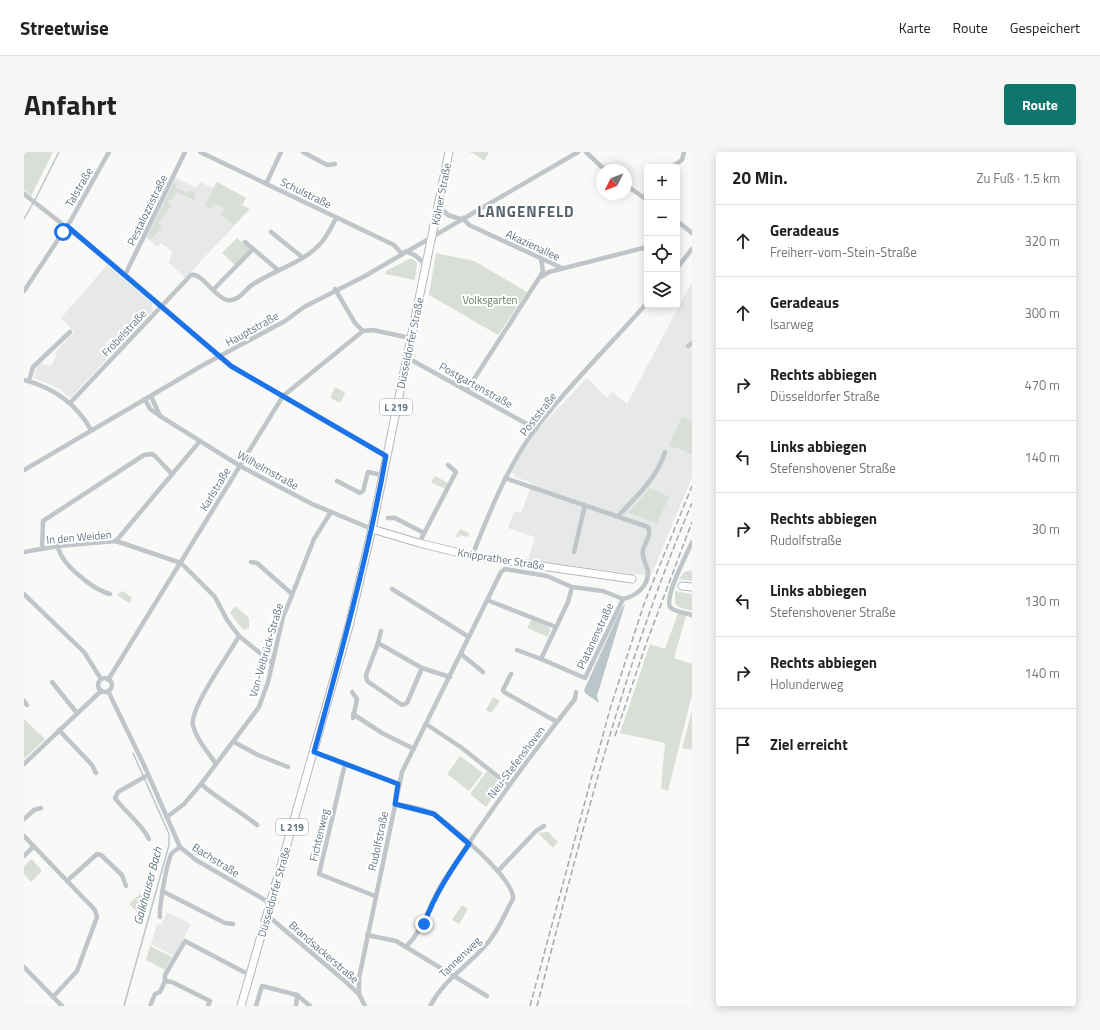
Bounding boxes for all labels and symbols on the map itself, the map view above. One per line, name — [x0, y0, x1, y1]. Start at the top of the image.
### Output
street label: Kölner Straße — [427, 161, 455, 226]
street label: Talstraße — [61, 164, 97, 210]
north arrow — [596, 164, 632, 200]
street label: Pestalozzistraße — [123, 171, 171, 248]
street label: Schulstraße — [278, 174, 335, 212]
district label: LANGENFELD — [477, 200, 575, 223]
route start — [54, 223, 72, 241]
street label: Akazienallee — [503, 226, 563, 265]
park label: Volksgarten — [462, 292, 518, 308]
street label: Düsseldorfer Straße — [393, 295, 428, 390]
street label: Fröbelstraße — [98, 306, 150, 360]
street label: Hauptstraße — [223, 308, 282, 350]
street label: Postgartenstraße — [436, 358, 516, 412]
street label: Poststraße — [516, 388, 560, 439]
road number: L 219 — [380, 399, 412, 415]
street label: Wilhelmstraße — [234, 447, 302, 494]
street label: Karlstraße — [196, 464, 235, 514]
street label: In den Weiden — [46, 526, 112, 548]
street label: Knipprather Straße — [456, 544, 546, 574]
street label: Platanenstraße — [573, 600, 618, 672]
street label: Von-Velbrück-Straße — [245, 601, 287, 699]
street label: Neu-Stefenshoven — [483, 722, 549, 802]
street label: Fichtenweg — [305, 807, 333, 863]
street label: Rudolfstraße — [364, 809, 392, 872]
road number: L 219 — [276, 819, 308, 835]
street label: Bachstraße — [189, 839, 243, 881]
water label: Galkhauser Bach — [128, 844, 167, 927]
street label: Düsseldorfer Straße — [254, 845, 295, 939]
route end — [415, 915, 433, 933]
street label: Brandsackerstraße — [286, 917, 363, 987]
street label: Tannenweg — [435, 933, 485, 981]

